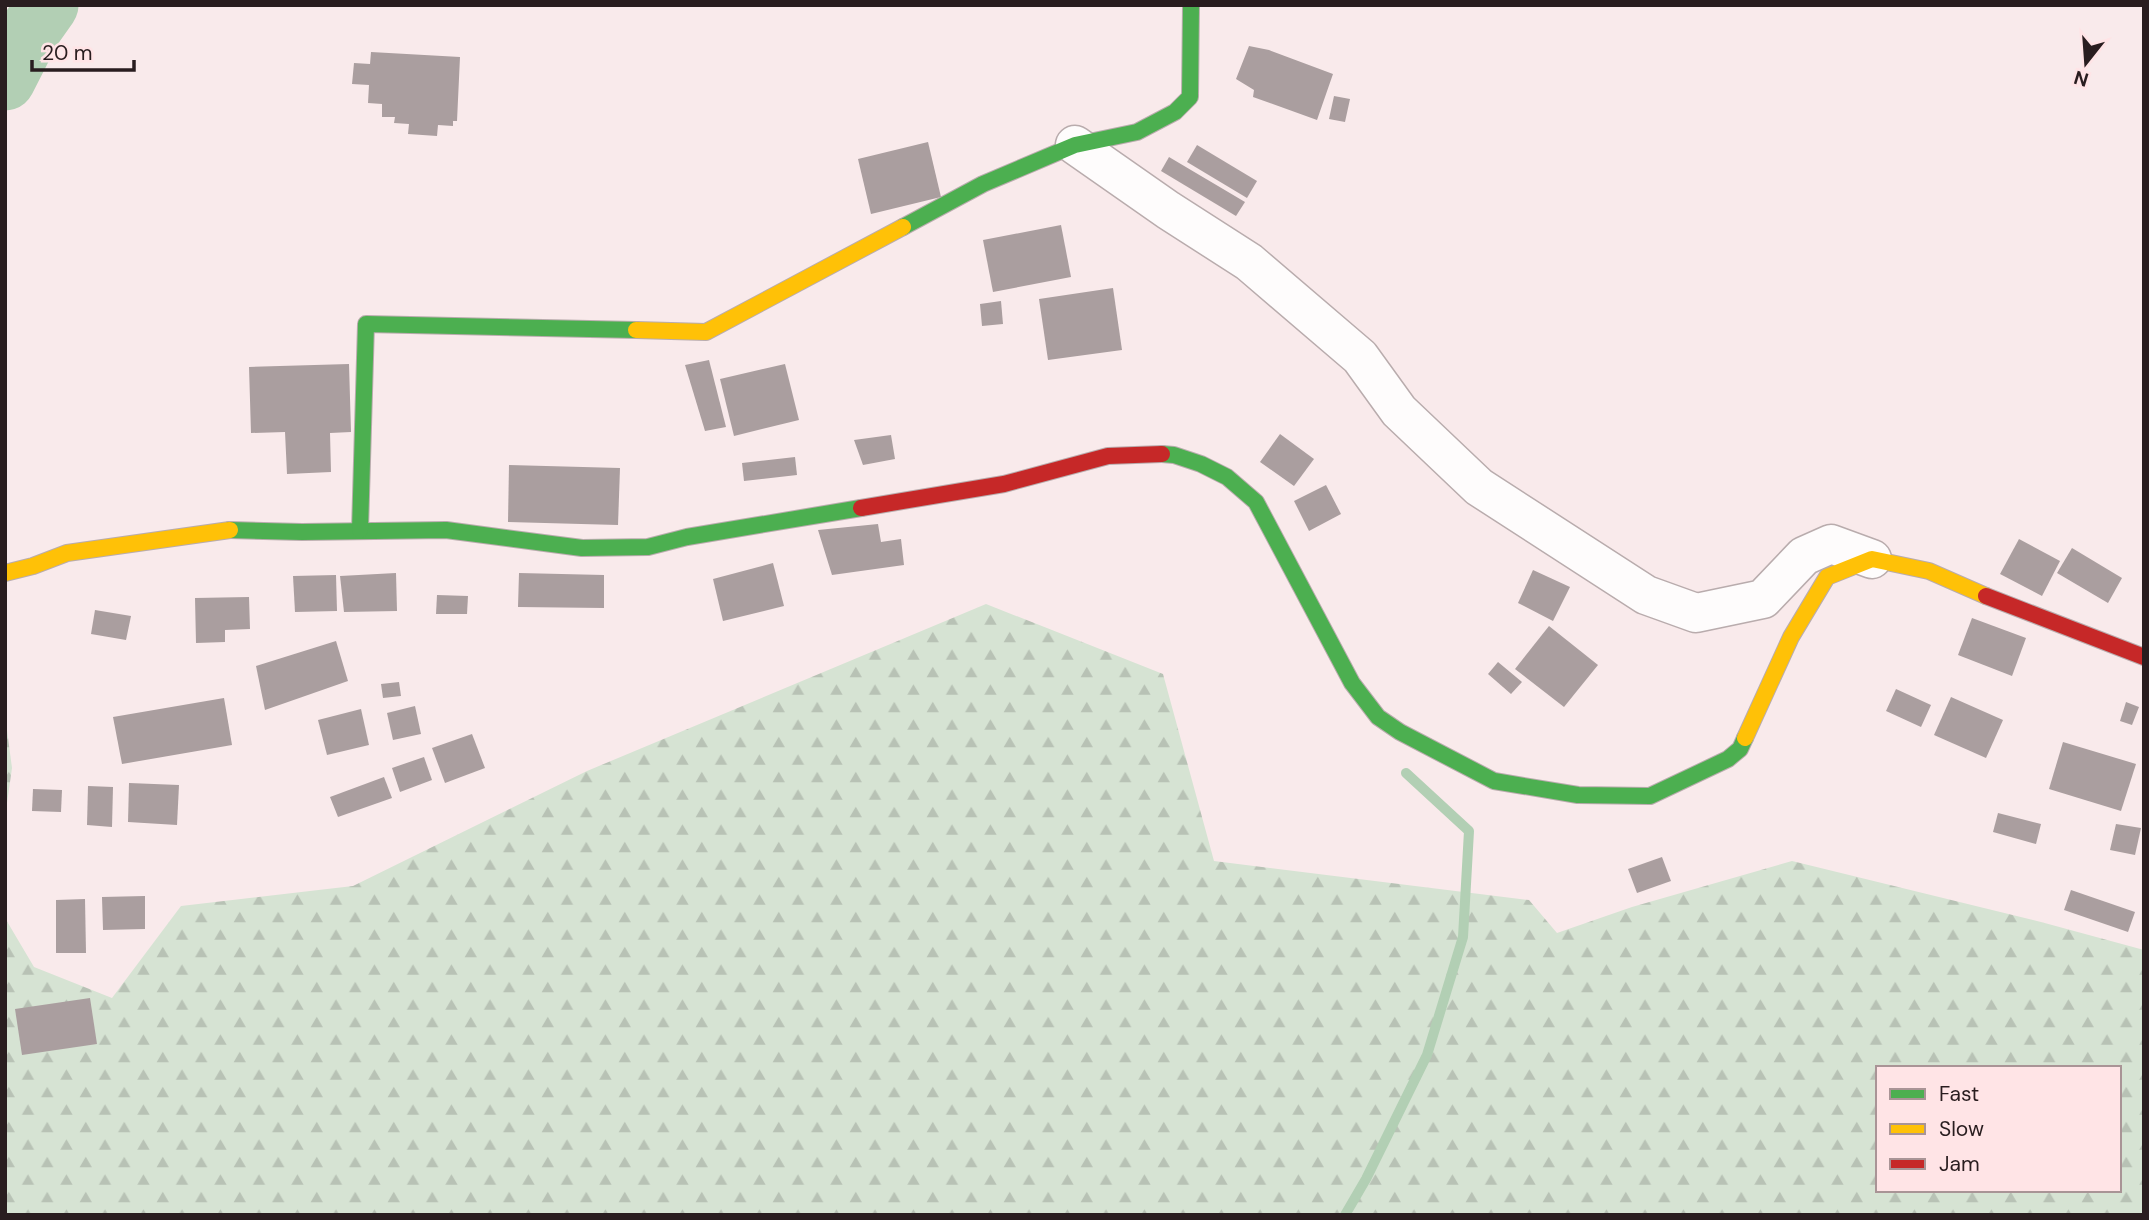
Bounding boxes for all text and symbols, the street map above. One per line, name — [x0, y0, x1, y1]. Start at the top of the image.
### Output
scale bar — [32, 28, 133, 72]
north arrow — [2051, 28, 2121, 98]
text: 20 m — [42, 39, 93, 67]
text: N — [2071, 65, 2091, 93]
legend — [1876, 1066, 2121, 1192]
text: Fast — [1939, 1080, 1979, 1108]
text: Slow — [1939, 1115, 1984, 1143]
text: Jam — [1939, 1150, 1980, 1178]

